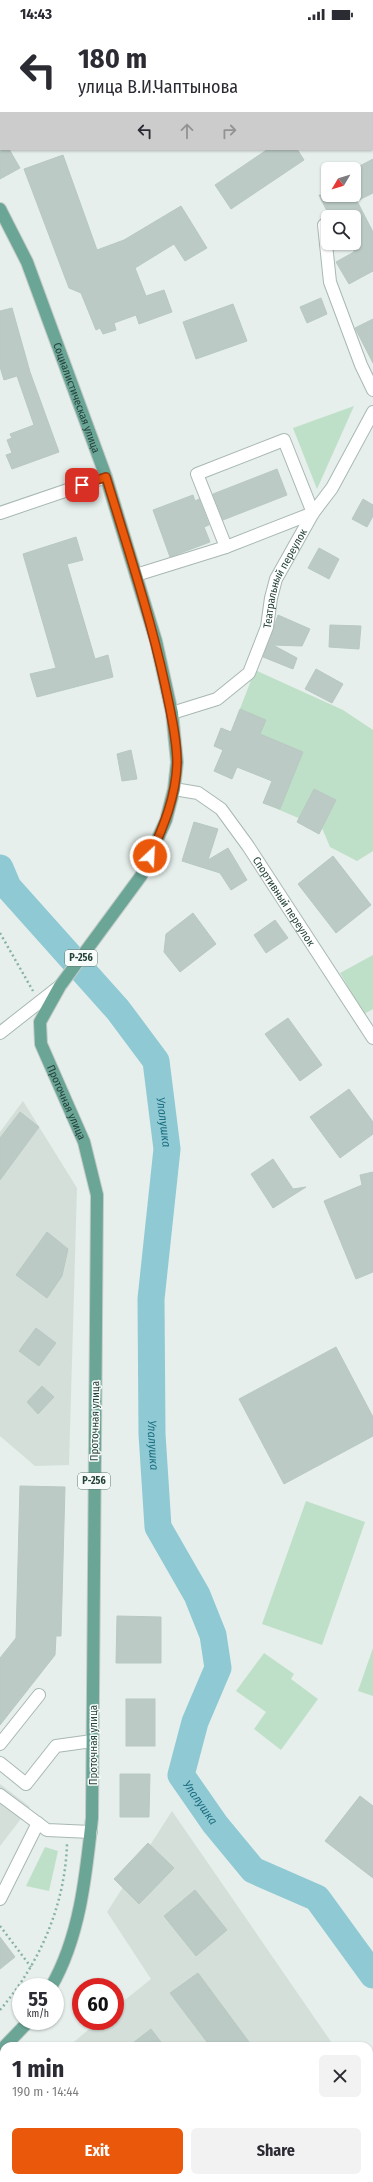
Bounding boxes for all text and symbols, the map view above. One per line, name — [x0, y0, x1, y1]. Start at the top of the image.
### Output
text: 14:43 — [20, 5, 52, 23]
text: 180 m — [78, 42, 147, 75]
icon: left — [12, 44, 64, 96]
text: улица В.И.Чаптынова — [78, 76, 238, 98]
icon: left — [134, 120, 156, 142]
icon: ahead — [176, 120, 198, 142]
icon: right — [218, 120, 240, 142]
north arrow — [321, 162, 361, 202]
map controls — [321, 162, 361, 250]
button: search — [321, 210, 361, 250]
street label: Социалистическая улица — [51, 341, 103, 455]
pin — [65, 468, 99, 502]
icon: arrive — [71, 474, 93, 496]
street label: Театральный переулок — [260, 526, 310, 629]
position arrow — [129, 835, 171, 877]
street label: Спортивный переулок — [250, 854, 318, 949]
road number: Р-256 — [65, 950, 97, 966]
street label: Проточная улица — [44, 1063, 89, 1142]
water label: Улалушка — [154, 1096, 174, 1148]
street label: Проточная улица — [88, 1381, 102, 1461]
water label: Улалушка — [145, 1420, 161, 1471]
road number: Р-256 — [78, 1473, 110, 1489]
street label: Проточная улица — [87, 1705, 100, 1785]
water label: Улалушка — [180, 1778, 220, 1827]
speed limit sign: 60 — [72, 1978, 124, 2030]
text: 55 — [28, 1987, 48, 2011]
text: km/h — [27, 2008, 49, 2020]
text: 1 min — [12, 2055, 64, 2083]
button: close — [319, 2055, 361, 2097]
text: 190 m · 14:44 — [12, 2084, 79, 2099]
button: Exit — [12, 2128, 183, 2174]
button: Share — [191, 2128, 361, 2174]

